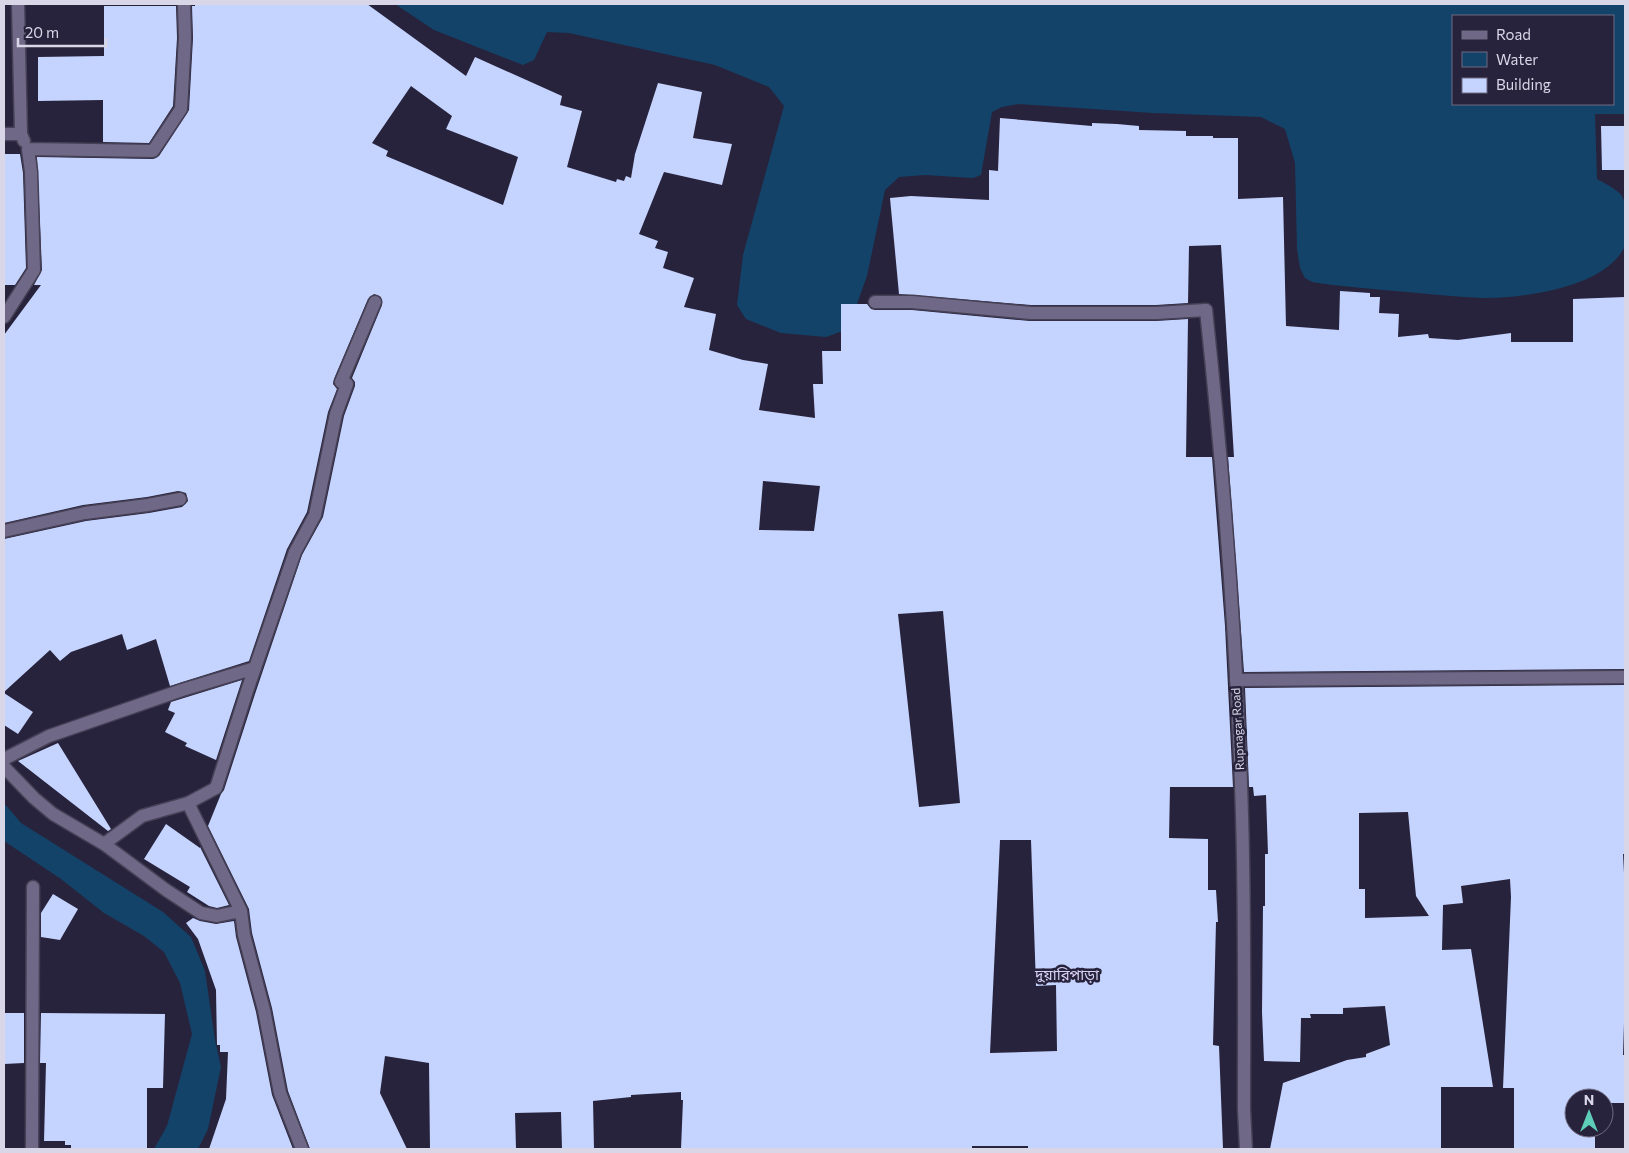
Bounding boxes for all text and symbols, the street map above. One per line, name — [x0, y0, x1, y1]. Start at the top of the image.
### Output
scale bar — [18, 15, 105, 47]
legend — [1452, 15, 1614, 105]
text: 20 m — [25, 23, 59, 41]
text: Road — [1496, 25, 1531, 43]
text: Water — [1496, 50, 1538, 68]
text: Building — [1496, 75, 1551, 93]
street label: Rupnagar Road — [1228, 687, 1246, 771]
district label: দুয়ারিপাড়া — [1034, 965, 1100, 983]
north arrow — [1564, 1088, 1614, 1138]
text: N — [1584, 1091, 1594, 1108]

